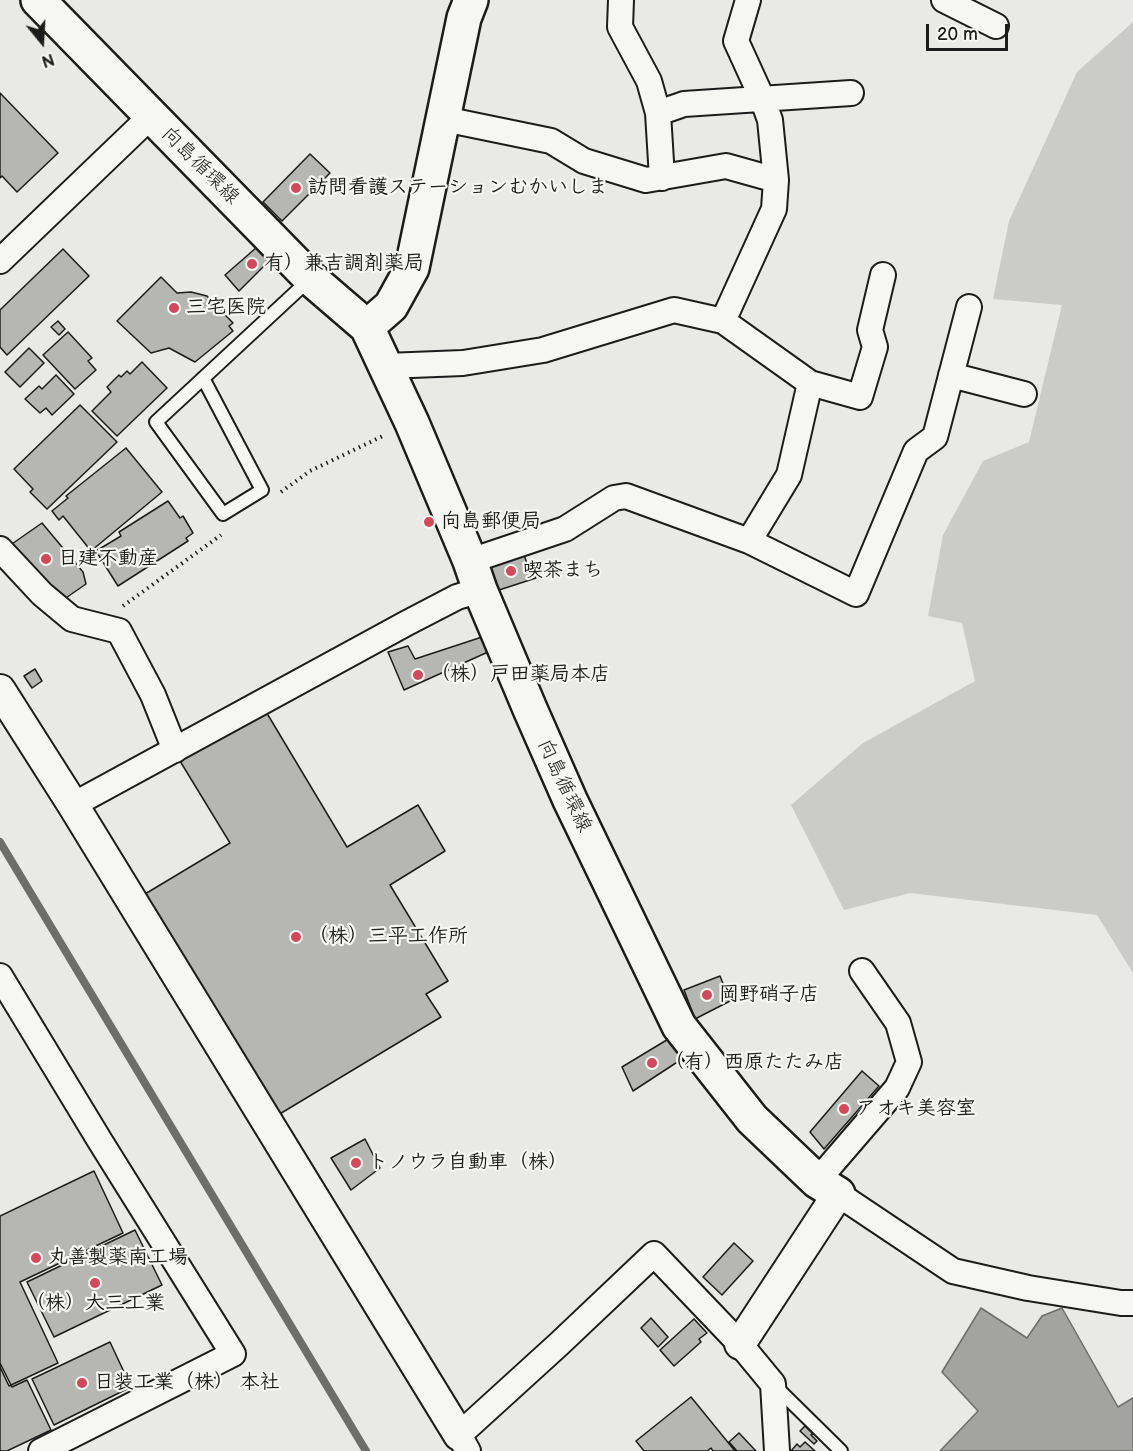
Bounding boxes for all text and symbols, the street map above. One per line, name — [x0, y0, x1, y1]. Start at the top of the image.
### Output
north arrow — [12, 12, 72, 72]
scale bar — [929, 12, 1012, 50]
text: 20 m — [937, 24, 978, 45]
text: N — [39, 49, 56, 70]
street label: 向島循環線 — [156, 122, 244, 210]
place label: 訪問看護ステーションむかいしま — [308, 176, 608, 200]
marker: 訪問看護ステーションむかいしま — [289, 181, 303, 195]
place label: 有）兼吉調剤薬局 — [264, 252, 424, 276]
marker: 有）兼吉調剤薬局 — [245, 257, 259, 271]
place label: 三宅医院 — [186, 296, 266, 320]
marker: 三宅医院 — [167, 301, 181, 315]
place label: 向島郵便局 — [441, 510, 541, 534]
marker: 向島郵便局 — [422, 515, 436, 529]
place label: 日建不動産 — [58, 547, 158, 571]
marker: 日建不動産 — [39, 552, 53, 566]
place label: 喫茶まち — [523, 559, 603, 583]
marker: 喫茶まち — [504, 564, 518, 578]
place label: （株）戸田薬局本店 — [430, 663, 610, 687]
marker: （株）戸田薬局本店 — [411, 668, 425, 682]
street label: 向島循環線 — [532, 736, 596, 836]
place label: （株）三平工作所 — [308, 925, 468, 949]
marker: （株）三平工作所 — [289, 930, 303, 944]
place label: 岡野硝子店 — [719, 983, 819, 1007]
marker: 岡野硝子店 — [700, 988, 714, 1002]
place label: （有）西原たたみ店 — [664, 1051, 844, 1075]
marker: （有）西原たたみ店 — [645, 1056, 659, 1070]
place label: アオキ美容室 — [856, 1097, 976, 1121]
marker: アオキ美容室 — [837, 1102, 851, 1116]
place label: トノウラ自動車（株） — [368, 1151, 568, 1175]
marker: トノウラ自動車（株） — [349, 1156, 363, 1170]
place label: 丸善製薬南工場 — [48, 1246, 188, 1270]
marker: 丸善製薬南工場 — [29, 1251, 43, 1265]
marker: （株）大三工業 — [88, 1276, 102, 1290]
place label: （株）大三工業 — [25, 1292, 165, 1316]
place label: 日装工業（株） 本社 — [94, 1371, 279, 1395]
marker: 日装工業（株） 本社 — [75, 1376, 89, 1390]

